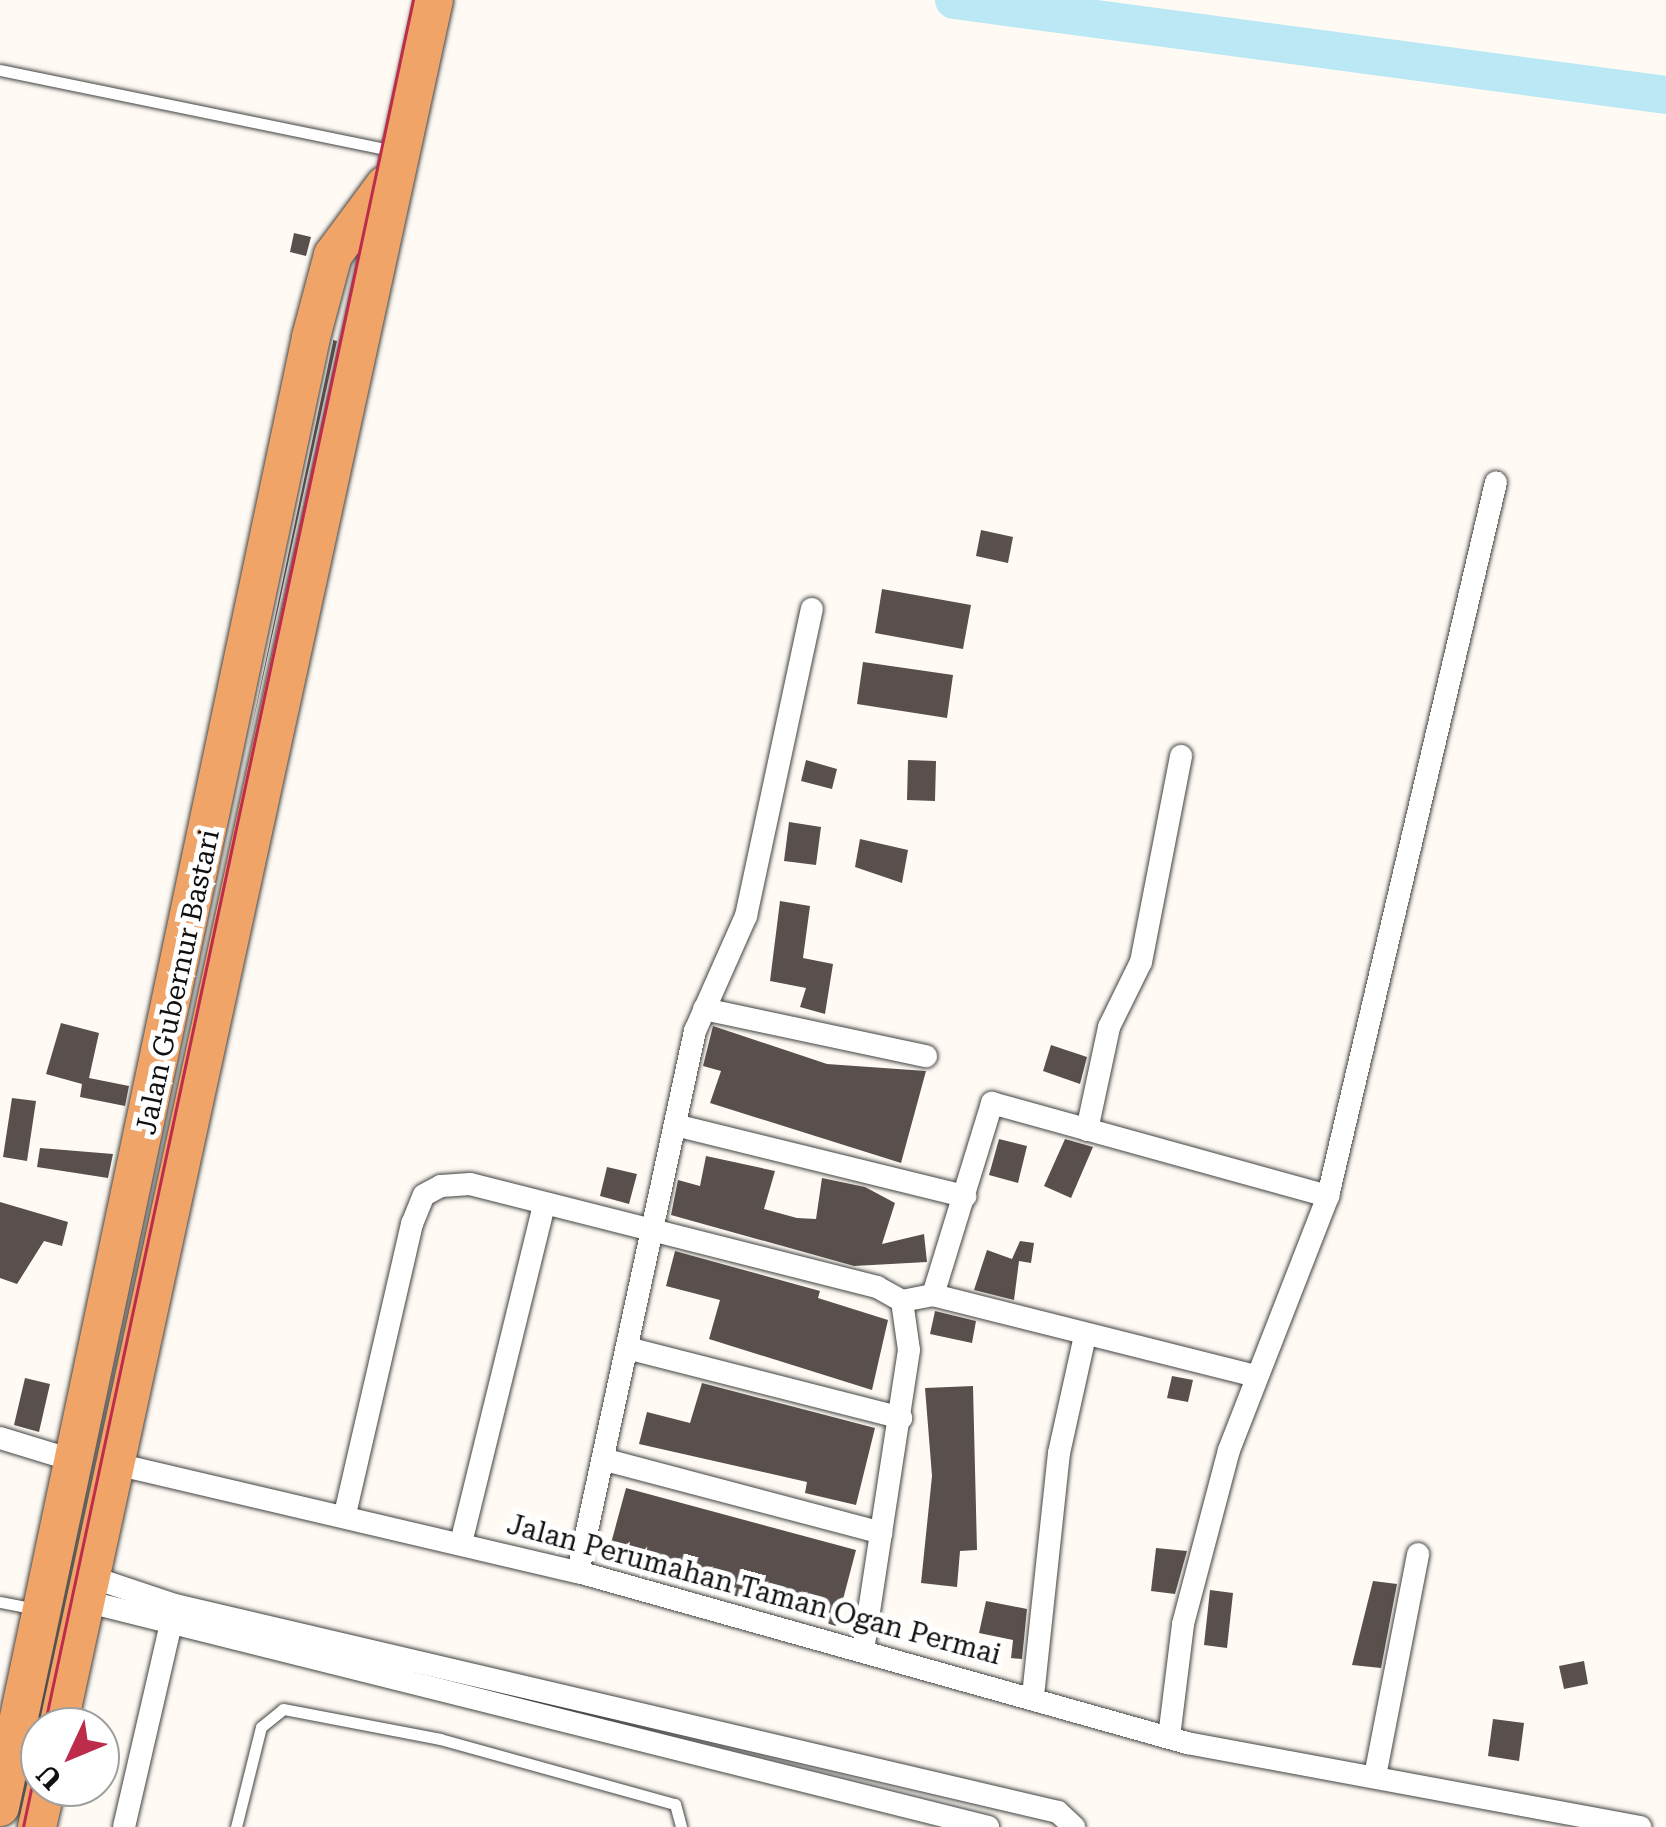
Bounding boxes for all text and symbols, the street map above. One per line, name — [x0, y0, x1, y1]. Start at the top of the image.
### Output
street label: Jalan Gubernur Bastari — [129, 826, 227, 1138]
street label: Jalan Perumahan Taman Ogan Permai — [503, 1508, 1005, 1672]
north arrow — [20, 1707, 120, 1807]
text: U — [30, 1758, 69, 1796]

